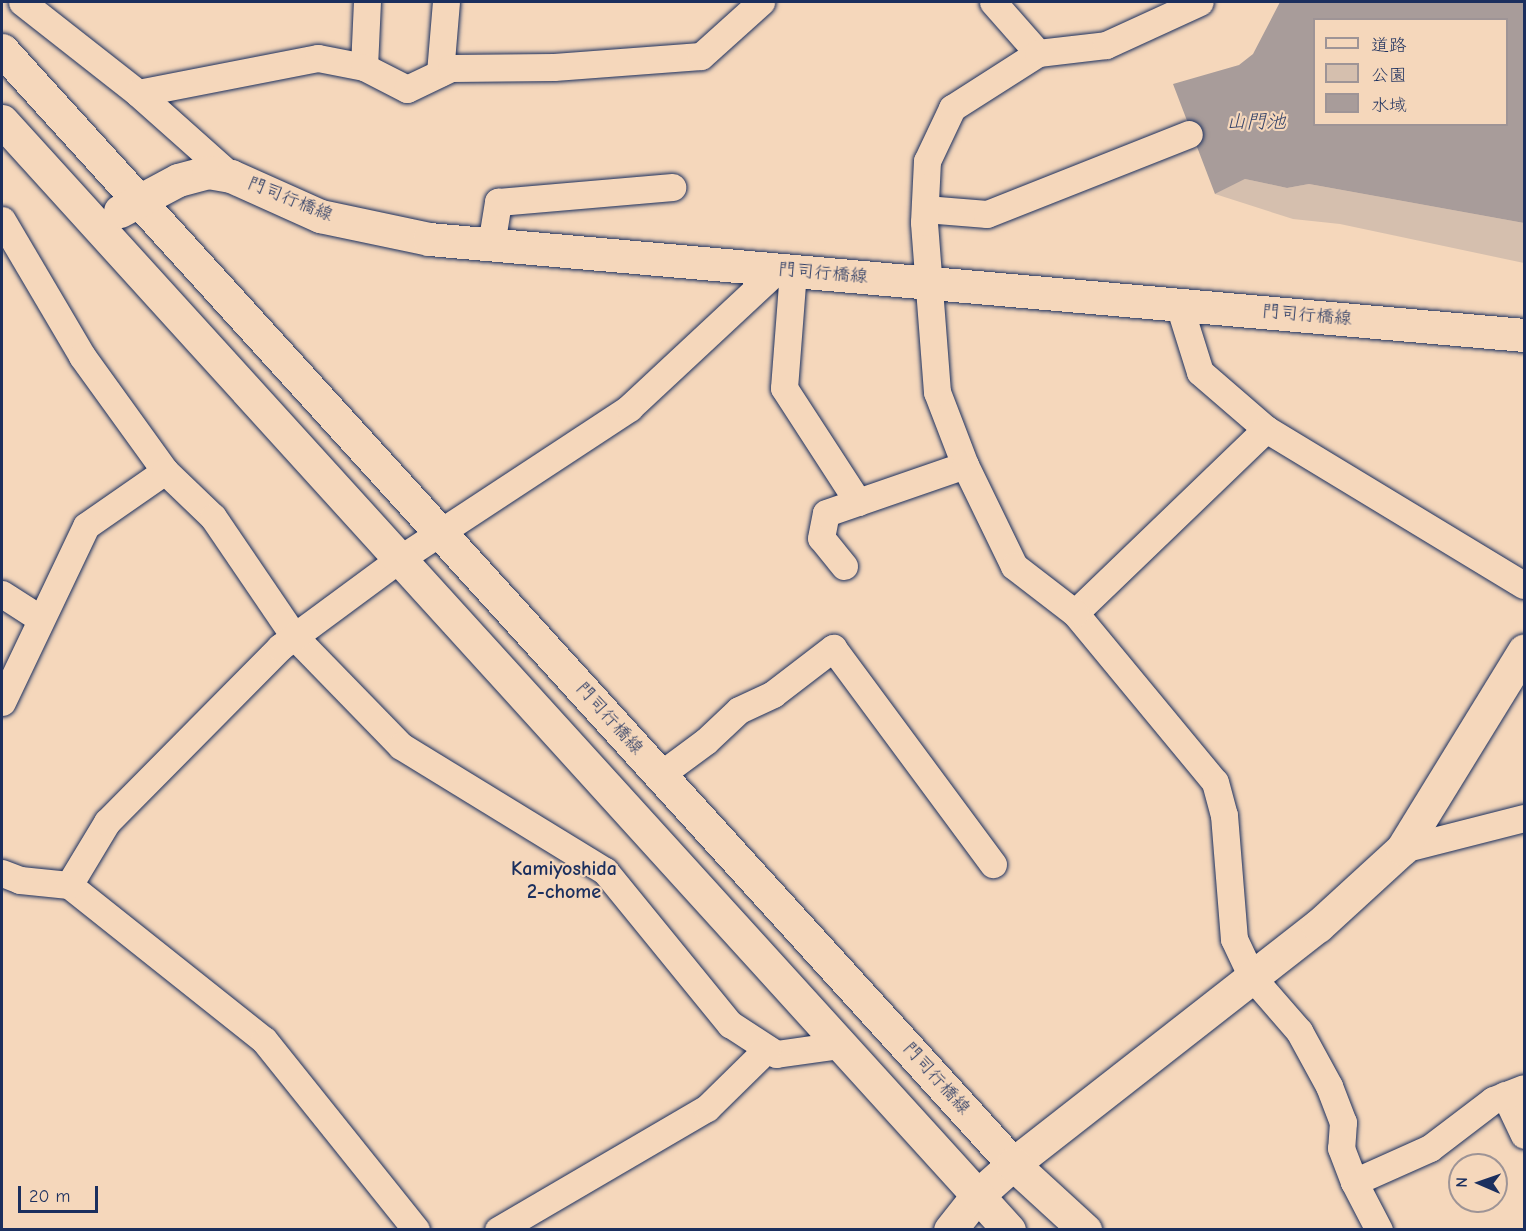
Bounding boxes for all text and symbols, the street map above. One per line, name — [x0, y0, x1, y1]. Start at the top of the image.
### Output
legend — [1313, 18, 1508, 126]
text: 道路 — [1371, 35, 1407, 56]
text: 公園 — [1371, 65, 1407, 86]
text: 水域 — [1371, 95, 1407, 116]
water label: 山門池 — [1226, 109, 1286, 133]
street label: 門司行橋線 — [244, 173, 336, 227]
street label: 門司行橋線 — [777, 259, 869, 289]
street label: 門司行橋線 — [1261, 301, 1353, 331]
street label: 門司行橋線 — [571, 678, 647, 760]
district label: Kamiyoshida 2-chome — [511, 856, 617, 903]
street label: 門司行橋線 — [898, 1038, 974, 1120]
north arrow — [1448, 1153, 1508, 1213]
scale bar — [21, 1174, 100, 1212]
text: N — [1453, 1177, 1471, 1188]
text: 20 m — [29, 1186, 70, 1207]

